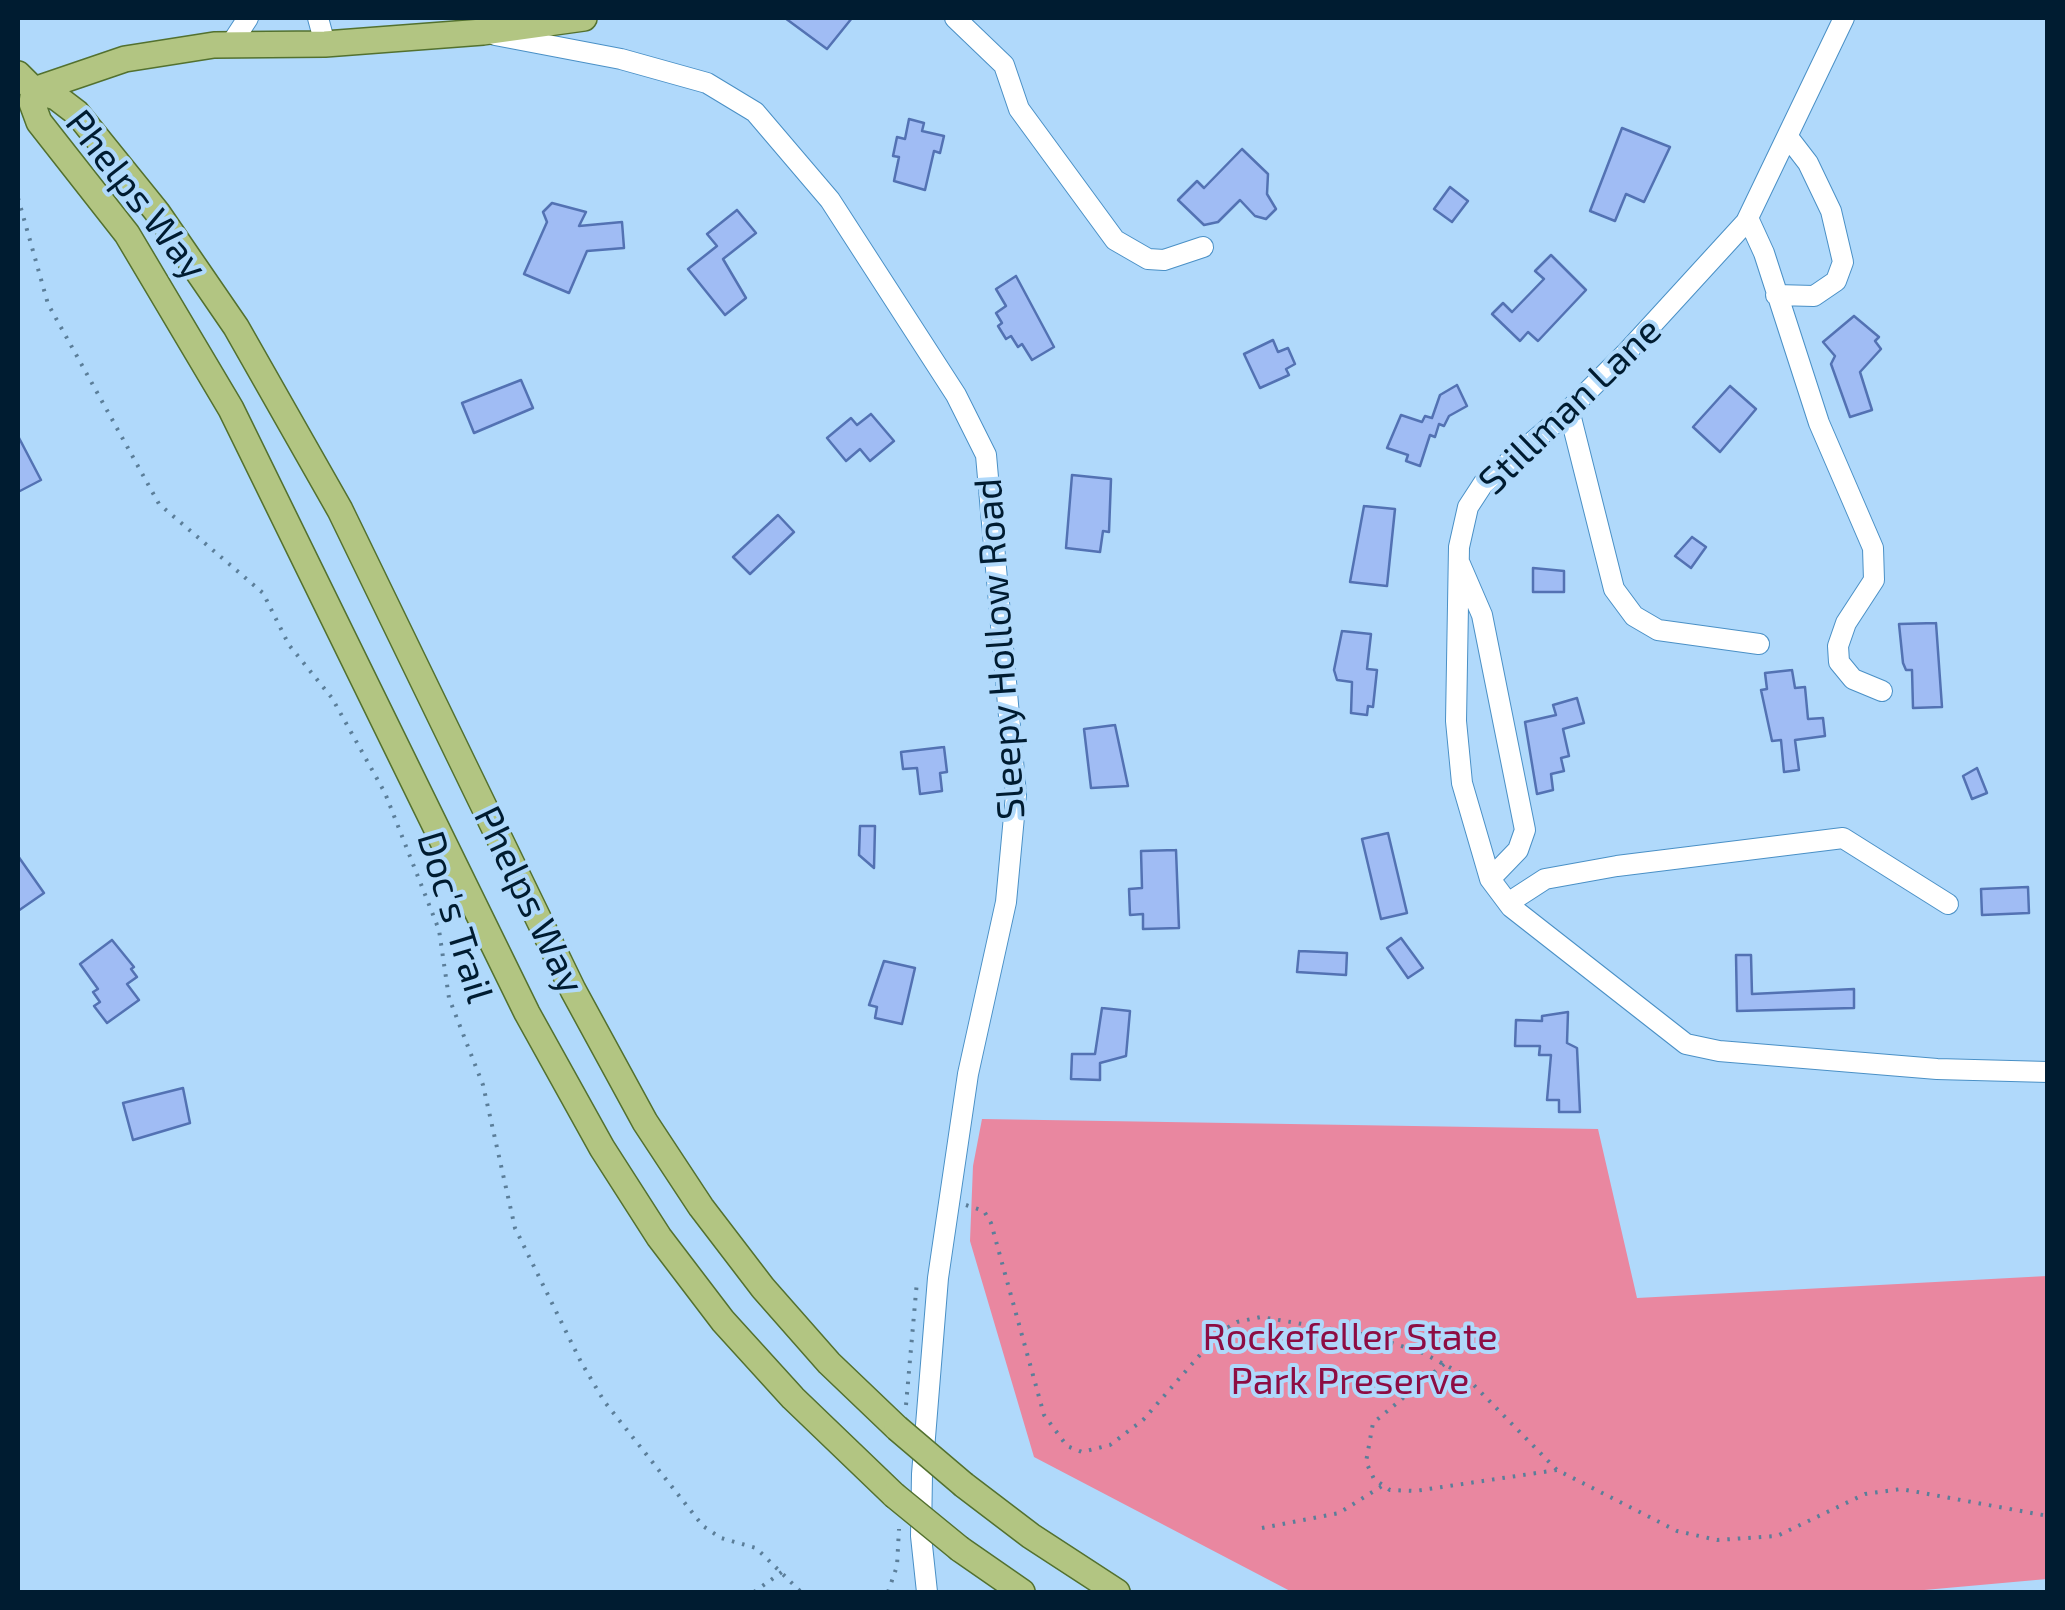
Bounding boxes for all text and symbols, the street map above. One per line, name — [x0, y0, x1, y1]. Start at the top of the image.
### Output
street label: Phelps Way — [56, 101, 216, 289]
street label: Stillman Lane — [1470, 308, 1670, 504]
street label: Sleepy Hollow Road — [965, 477, 1035, 821]
street label: Phelps Way — [464, 799, 594, 1001]
street label: Doc's Trail — [407, 826, 503, 1008]
park label: Rockefeller State Park Preserve — [1202, 1314, 1498, 1404]

